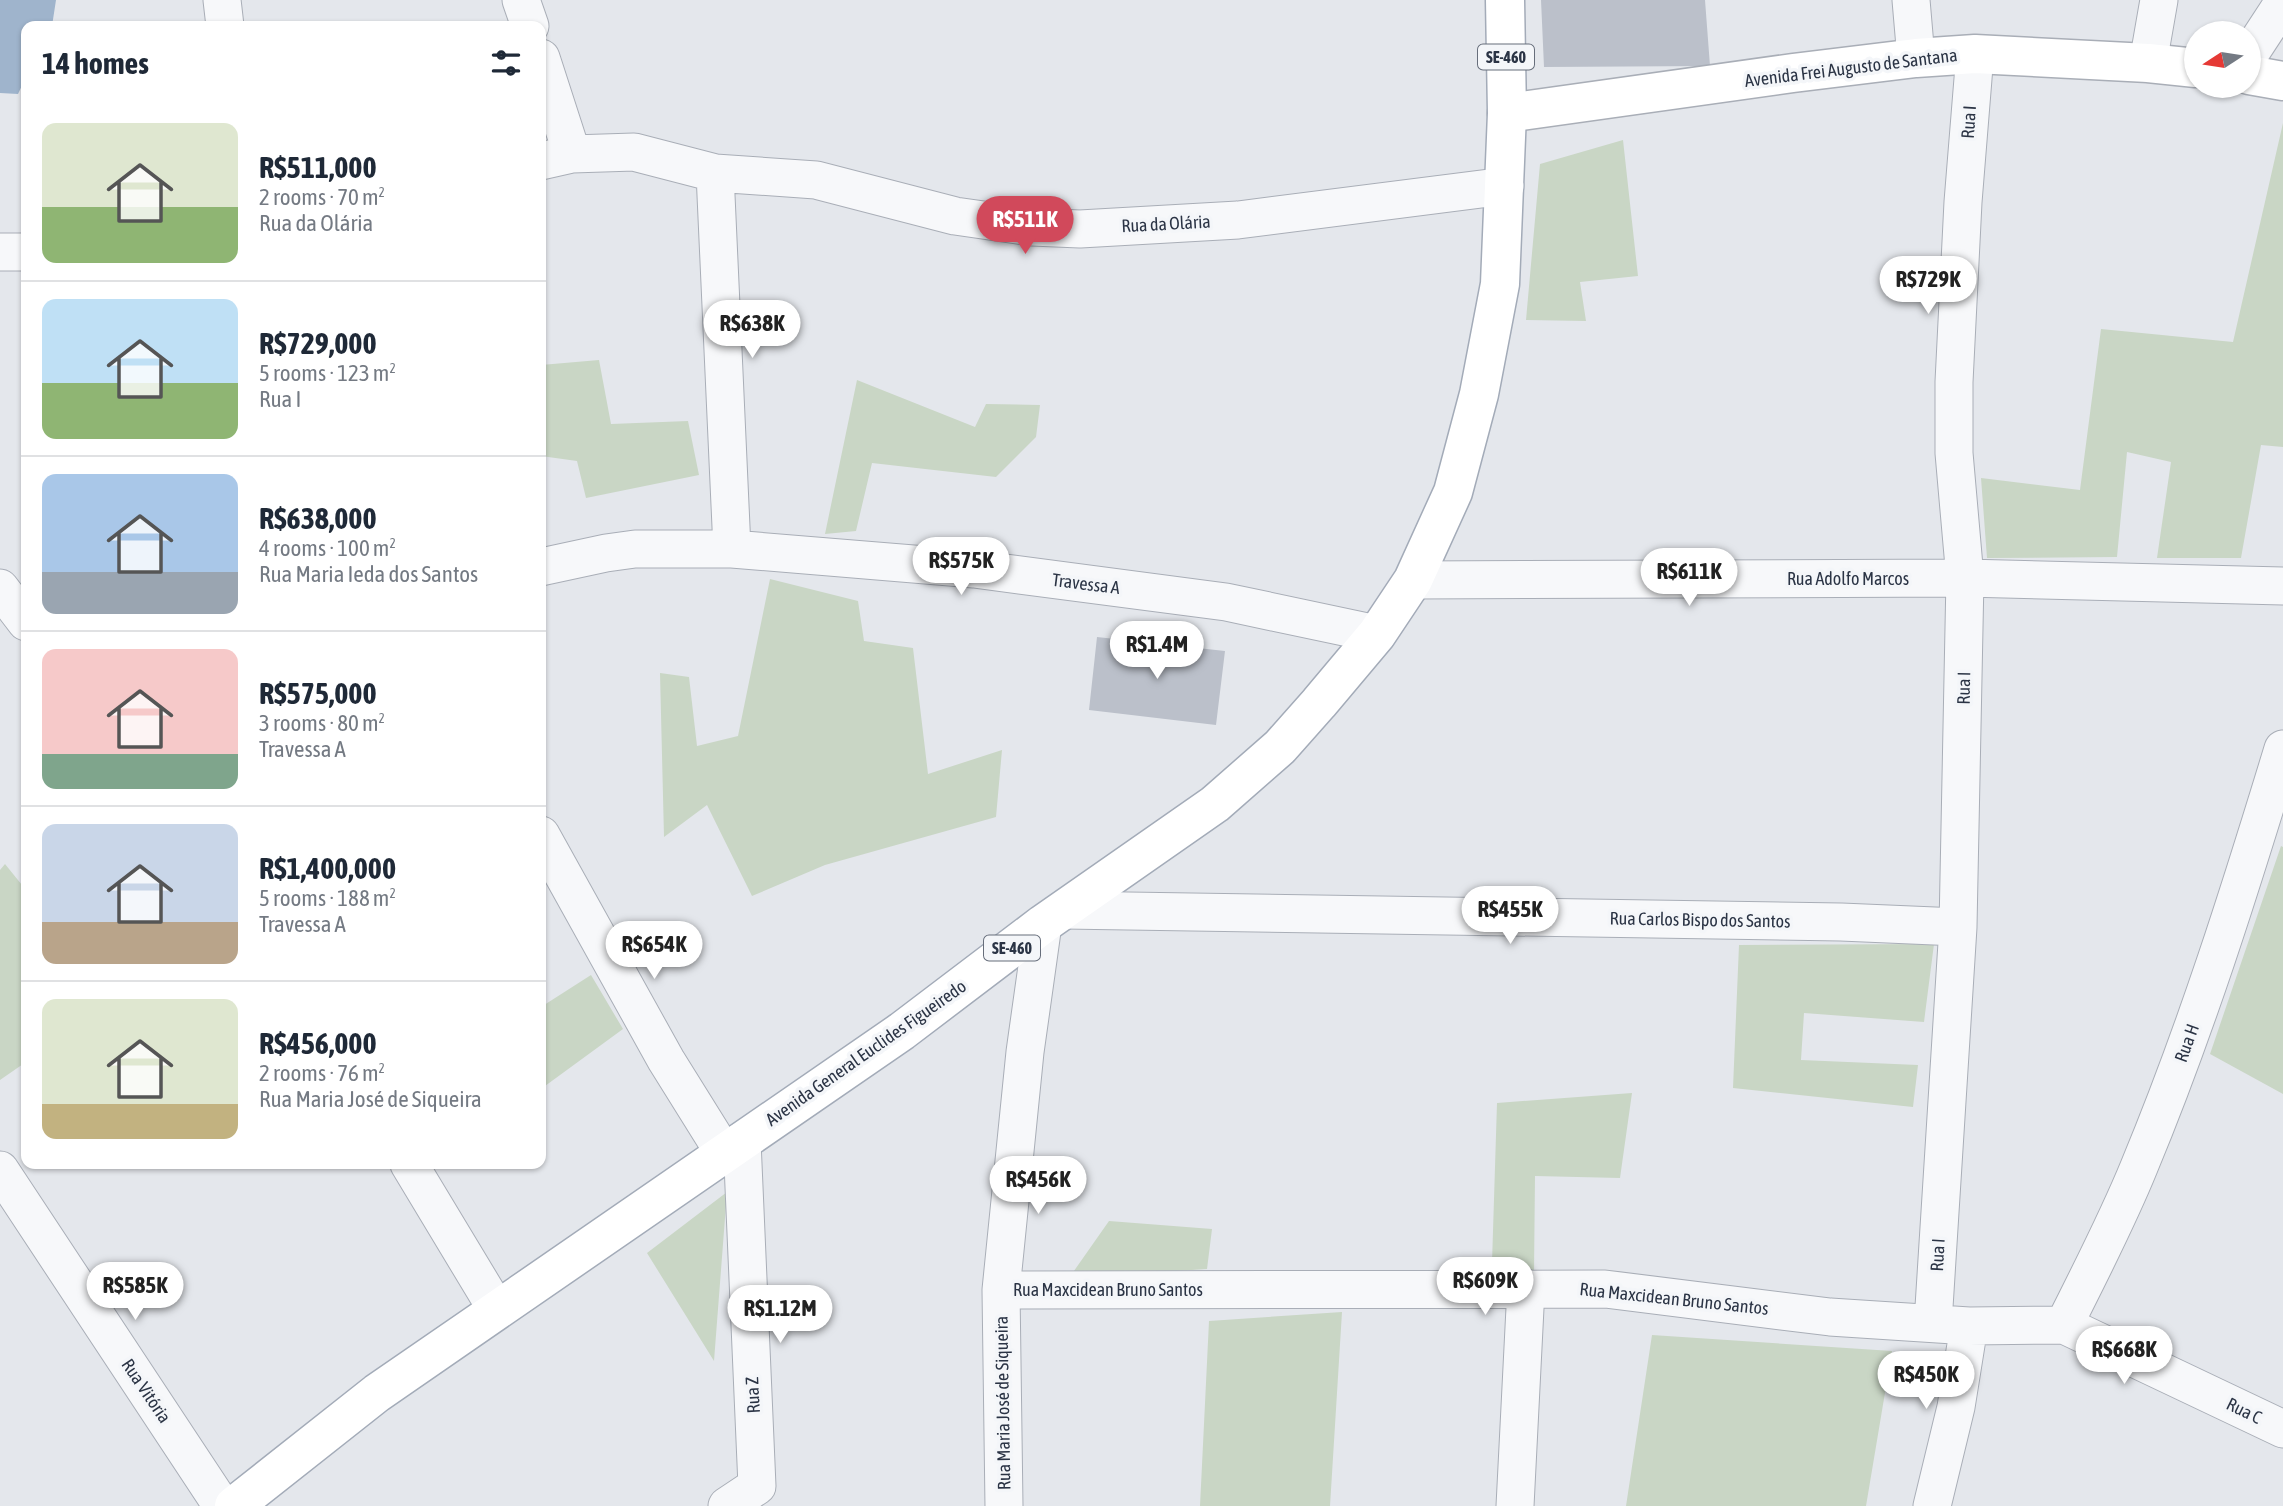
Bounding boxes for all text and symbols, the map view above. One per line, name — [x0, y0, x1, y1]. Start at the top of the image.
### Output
north arrow — [2184, 21, 2261, 98]
map controls — [2184, 21, 2261, 98]
icon: filters — [487, 44, 525, 82]
road number: SE-460 — [1478, 44, 1534, 69]
street label: Avenida Frei Augusto de Santana — [1743, 44, 1959, 91]
text: 14 homes — [42, 46, 149, 80]
street label: Rua I — [1957, 105, 1980, 139]
text: R$511,000 — [259, 150, 377, 184]
icon: home — [98, 151, 182, 235]
text: 2 rooms · 70 m² — [259, 184, 385, 210]
pin: R$511K — [968, 196, 1082, 256]
text: R$511K — [993, 206, 1057, 232]
text: Rua da Olária — [259, 210, 373, 236]
street label: Rua da Olária — [1121, 211, 1211, 236]
pin: R$729K — [1871, 256, 1985, 316]
text: R$729K — [1896, 266, 1960, 292]
pin: R$638K — [695, 300, 809, 360]
text: R$638K — [720, 310, 784, 336]
text: R$729,000 — [259, 326, 377, 360]
icon: home — [98, 327, 182, 411]
text: 5 rooms · 123 m² — [259, 360, 396, 386]
text: Rua I — [259, 386, 301, 412]
text: R$638,000 — [259, 501, 377, 535]
icon: home — [98, 502, 182, 586]
text: 4 rooms · 100 m² — [259, 535, 396, 561]
pin: R$575K — [904, 538, 1018, 597]
text: R$575K — [929, 547, 993, 573]
pin: R$611K — [1632, 548, 1746, 608]
text: R$611K — [1657, 558, 1721, 584]
text: Rua Maria Ieda dos Santos — [259, 561, 478, 587]
street label: Rua Adolfo Marcos — [1787, 568, 1909, 589]
street label: Travessa A — [1051, 569, 1121, 598]
pin: R$1.4M — [1100, 622, 1214, 681]
text: R$1.4M — [1126, 631, 1188, 657]
street label: Rua I — [1953, 671, 1974, 705]
text: R$575,000 — [259, 676, 377, 710]
icon: home — [98, 677, 182, 761]
text: 3 rooms · 80 m² — [259, 710, 385, 736]
text: Travessa A — [259, 736, 346, 762]
text: R$1,400,000 — [259, 851, 396, 885]
icon: home — [98, 852, 182, 936]
text: 5 rooms · 188 m² — [259, 885, 396, 911]
pin: R$455K — [1453, 886, 1567, 946]
text: R$455K — [1478, 896, 1542, 922]
street label: Rua Carlos Bispo dos Santos — [1609, 907, 1791, 932]
text: Travessa A — [259, 911, 346, 937]
pin: R$654K — [597, 922, 711, 981]
text: R$654K — [622, 931, 686, 957]
road number: SE-460 — [984, 936, 1040, 960]
street label: Avenida General Euclides Figueiredo — [762, 975, 970, 1130]
street label: Rua H — [2170, 1021, 2203, 1065]
text: R$456,000 — [259, 1026, 377, 1060]
icon: home — [98, 1027, 182, 1111]
text: 2 rooms · 76 m² — [259, 1060, 385, 1086]
text: Rua Maria José de Siqueira — [259, 1086, 482, 1112]
pin: R$456K — [981, 1156, 1095, 1216]
text: R$456K — [1006, 1166, 1070, 1192]
street label: Rua I — [1926, 1238, 1949, 1272]
pin: R$609K — [1428, 1258, 1542, 1317]
pin: R$585K — [78, 1262, 192, 1322]
text: R$609K — [1453, 1267, 1517, 1293]
text: R$585K — [103, 1272, 167, 1298]
street label: Rua Maxcidean Bruno Santos — [1579, 1278, 1770, 1319]
street label: Rua Maxcidean Bruno Santos — [1013, 1279, 1203, 1300]
pin: R$1.12M — [715, 1286, 845, 1345]
text: R$1.12M — [743, 1295, 817, 1321]
street label: Rua Maria José de Siqueira — [990, 1316, 1015, 1490]
pin: R$668K — [2067, 1326, 2181, 1386]
text: R$668K — [2092, 1336, 2156, 1362]
pin: R$450K — [1869, 1352, 1983, 1411]
street label: Rua Vitória — [117, 1355, 175, 1427]
text: R$450K — [1894, 1361, 1958, 1387]
street label: Rua Z — [741, 1376, 764, 1414]
street label: Rua C — [2223, 1393, 2265, 1428]

